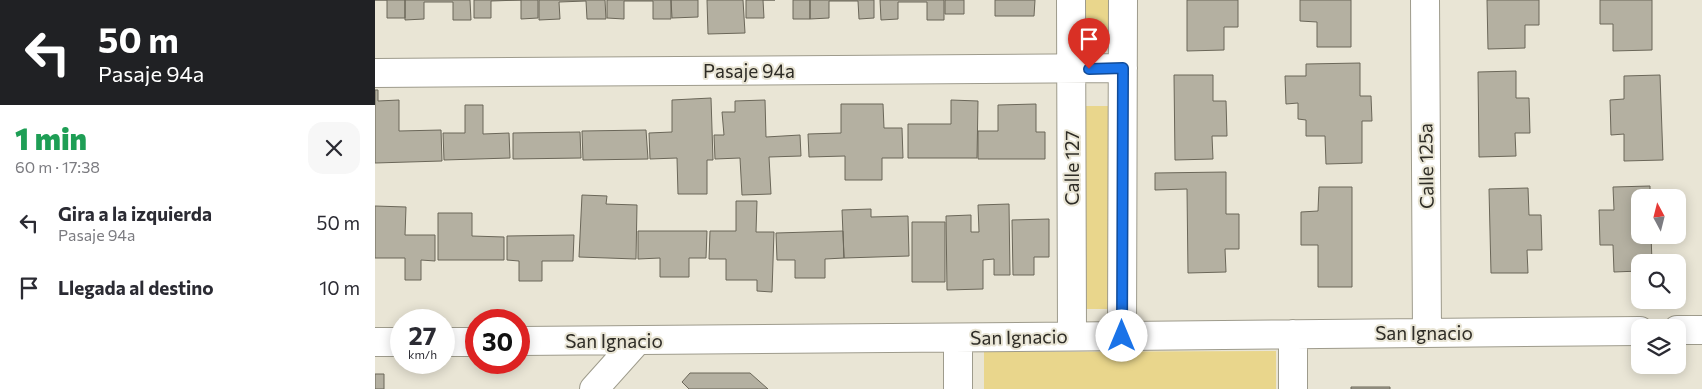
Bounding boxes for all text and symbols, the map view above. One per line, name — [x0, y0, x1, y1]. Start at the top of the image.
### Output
text: 50 m — [98, 17, 179, 60]
pin — [1068, 18, 1110, 69]
icon: left — [15, 20, 80, 85]
icon: arrive — [1075, 25, 1103, 53]
street label: Pasaje 94a — [703, 59, 795, 82]
text: Pasaje 94a — [98, 60, 204, 87]
text: 1 min — [15, 119, 87, 156]
button: close — [308, 122, 360, 174]
street label: Calle 125a — [1413, 123, 1438, 209]
street label: Calle 127 — [1060, 131, 1083, 205]
text: 60 m · 17:38 — [15, 157, 100, 176]
north arrow — [1631, 189, 1686, 244]
map controls — [1631, 189, 1686, 374]
text: Gira a la izquierda — [58, 202, 212, 225]
icon: left — [15, 209, 43, 237]
text: 50 m — [316, 211, 360, 234]
text: Pasaje 94a — [58, 225, 135, 244]
button: search — [1631, 254, 1686, 309]
icon: arrive — [15, 274, 43, 302]
text: Llegada al destino — [58, 276, 214, 299]
text: 10 m — [319, 276, 360, 299]
speed limit sign: 30 — [465, 309, 530, 374]
position arrow — [1095, 309, 1147, 361]
button: layers — [1631, 319, 1686, 374]
text: 27 — [409, 320, 436, 350]
street label: San Ignacio — [1375, 321, 1473, 344]
street label: San Ignacio — [970, 324, 1068, 349]
street label: San Ignacio — [565, 329, 663, 352]
text: km/h — [408, 347, 437, 361]

